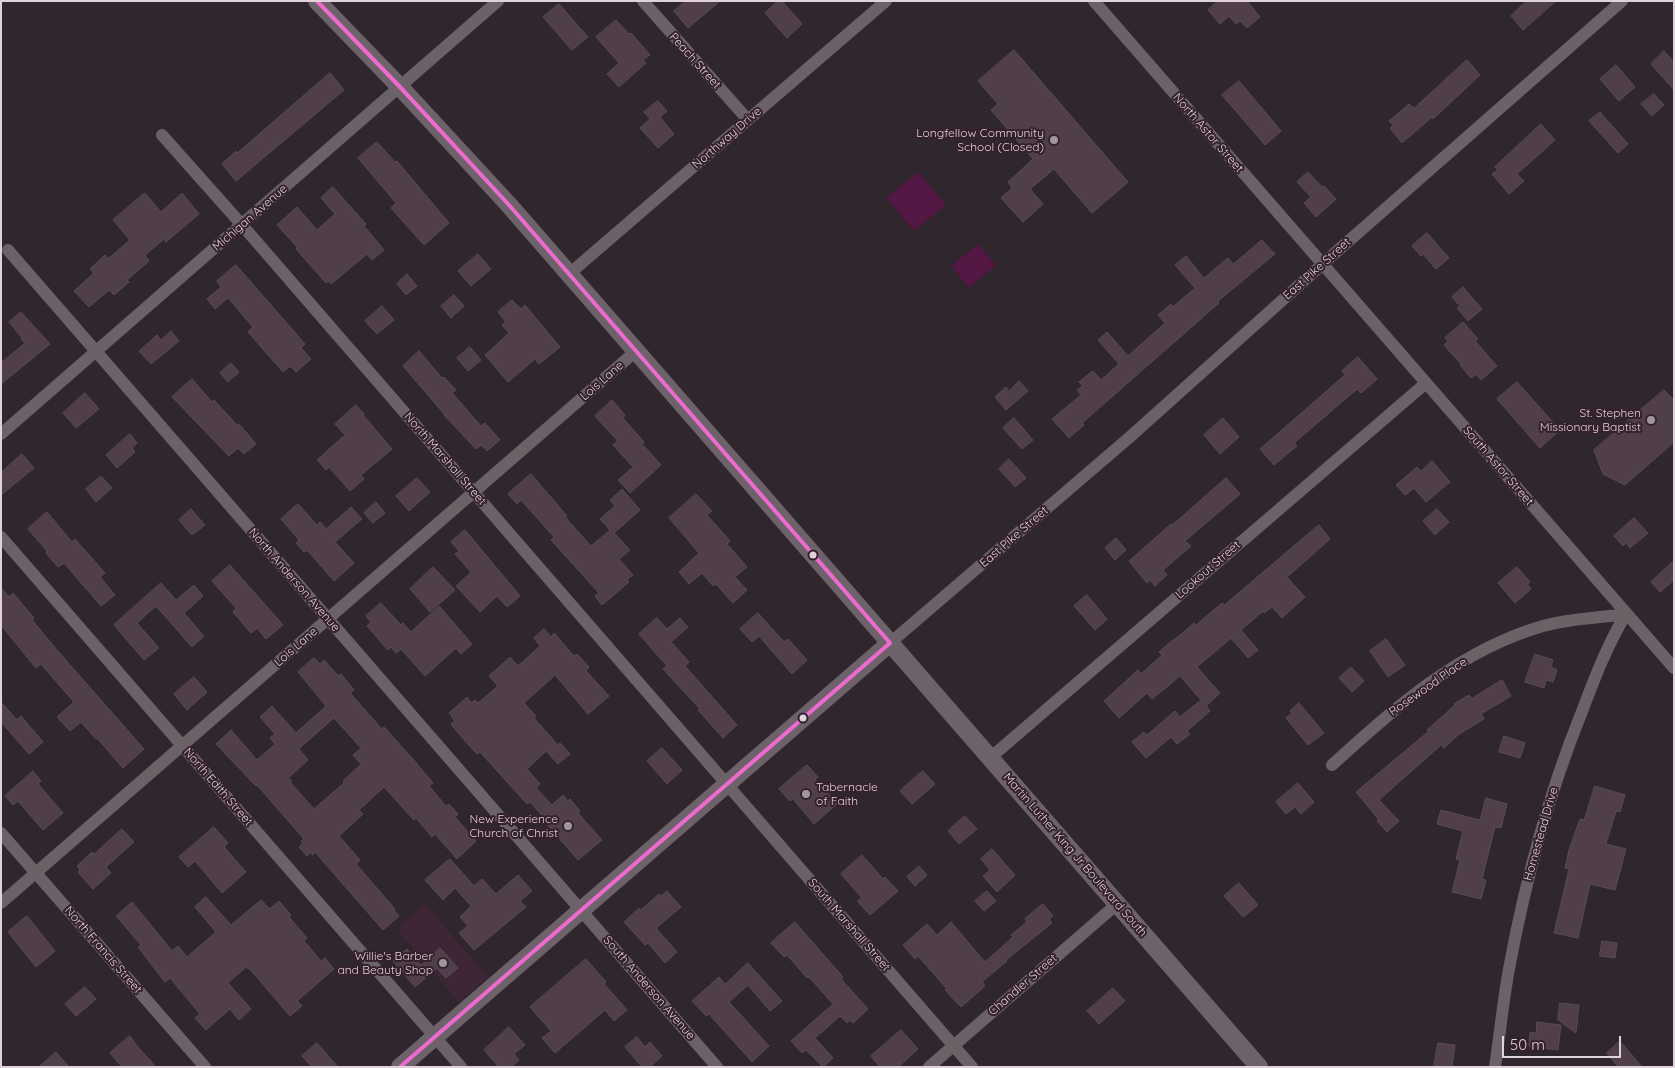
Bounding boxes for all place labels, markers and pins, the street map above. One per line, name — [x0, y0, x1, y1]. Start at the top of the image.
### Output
place label: Longfellow Community School (Closed) — [916, 126, 1044, 154]
marker: Longfellow Community School (Closed) — [1048, 134, 1060, 146]
place label: St. Stephen Missionary Baptist — [1540, 406, 1641, 434]
marker: St. Stephen Missionary Baptist — [1645, 414, 1657, 426]
unlabelled marker — [808, 550, 818, 560]
unlabelled marker — [798, 713, 808, 723]
place label: Tabernacle of Faith — [816, 780, 878, 808]
marker: Tabernacle of Faith — [800, 788, 812, 800]
place label: New Experience Church of Christ — [469, 812, 558, 840]
marker: New Experience Church of Christ — [562, 820, 574, 832]
place label: Willie's Barber and Beauty Shop — [337, 949, 433, 977]
marker: Willie's Barber and Beauty Shop — [437, 957, 449, 969]

